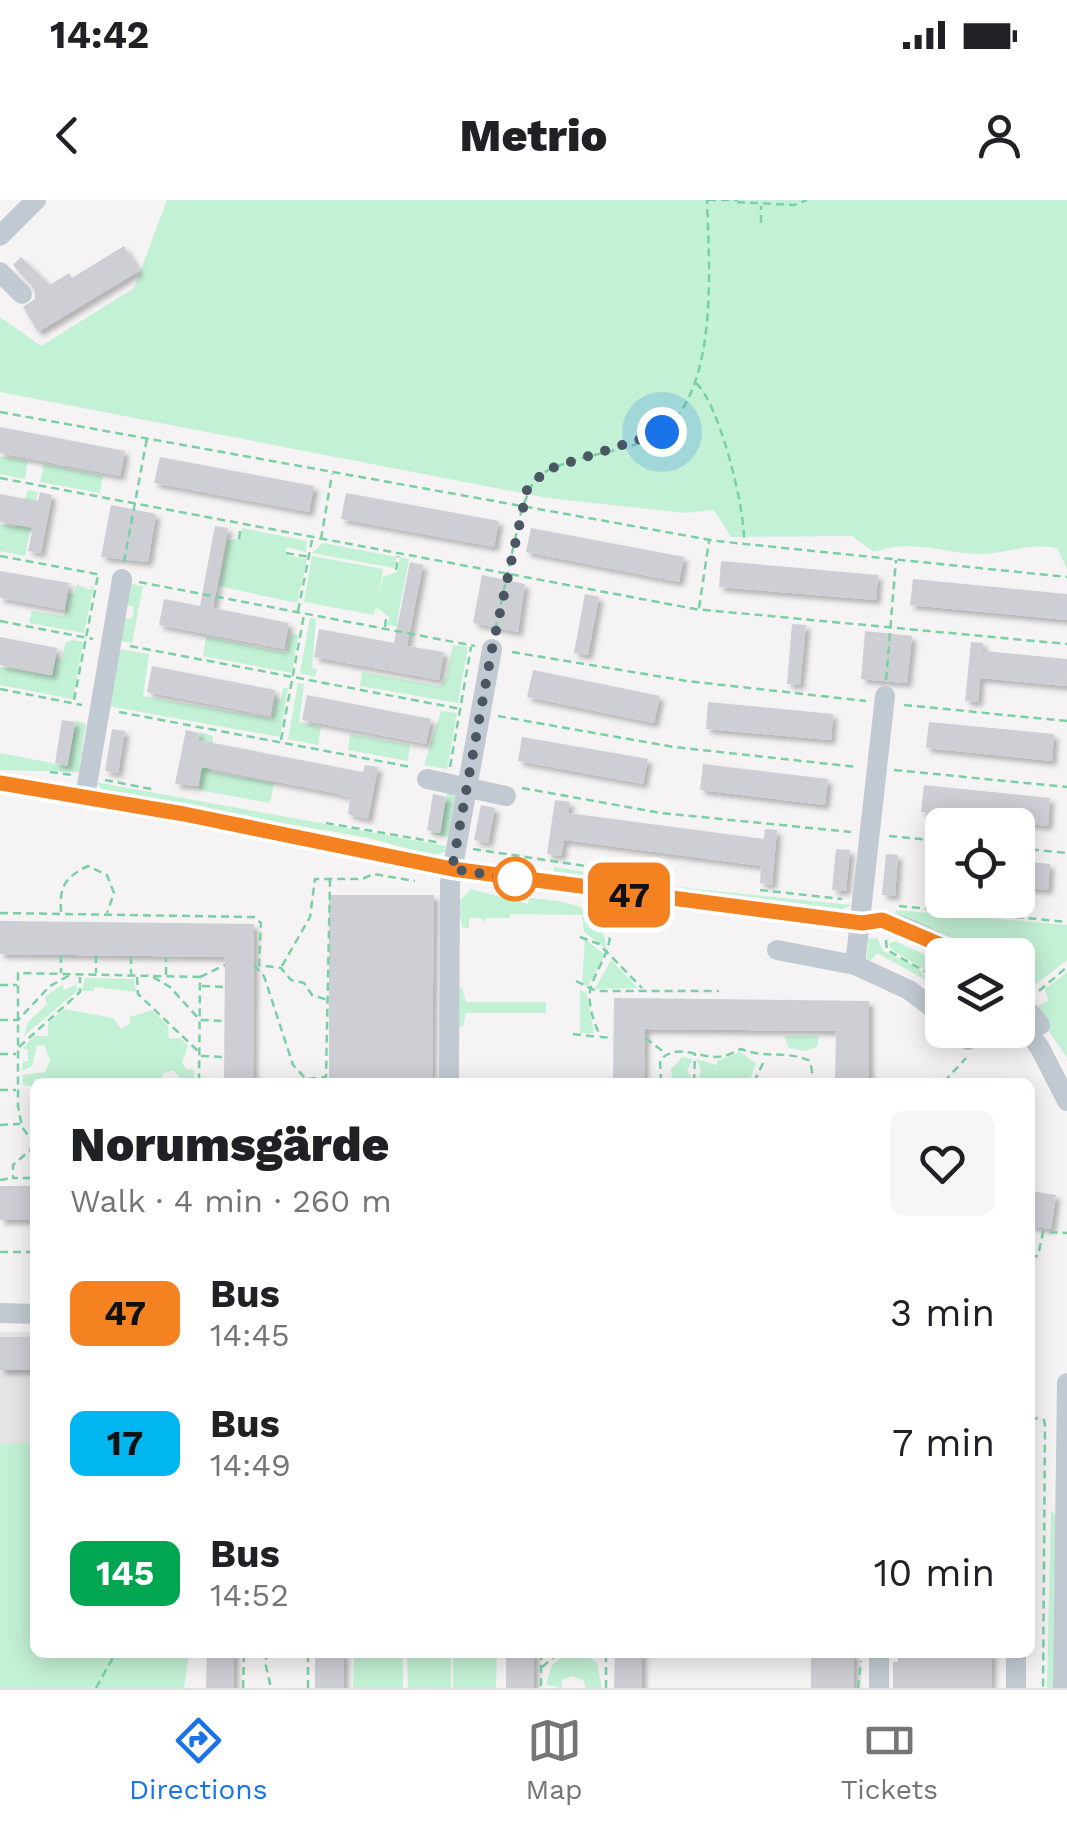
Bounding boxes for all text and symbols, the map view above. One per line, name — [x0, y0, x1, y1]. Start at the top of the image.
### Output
text: 14:42 — [50, 13, 149, 57]
icon: back — [40, 108, 95, 163]
icon: person — [972, 108, 1027, 163]
text: Metrio — [460, 109, 607, 162]
your location — [637, 407, 687, 457]
map controls — [925, 808, 1035, 1048]
button: locate — [925, 808, 1035, 918]
unlabelled marker — [494, 858, 536, 900]
line badge: 47 — [584, 862, 674, 928]
text: 47 — [608, 874, 650, 916]
button: layers — [925, 938, 1035, 1048]
button: heart — [890, 1111, 995, 1216]
text: Norumsgärde — [70, 1116, 389, 1173]
text: Walk · 4 min · 260 m — [70, 1182, 392, 1220]
text: Bus — [210, 1272, 280, 1316]
text: 3 min — [890, 1291, 995, 1335]
text: 47 — [104, 1292, 146, 1334]
text: 14:45 — [210, 1316, 290, 1354]
text: Bus — [210, 1402, 280, 1446]
text: 7 min — [892, 1421, 995, 1465]
text: 17 — [107, 1422, 143, 1464]
text: 14:49 — [210, 1446, 291, 1484]
text: Bus — [210, 1532, 280, 1576]
text: 10 min — [874, 1551, 995, 1595]
text: 145 — [96, 1552, 154, 1594]
text: 14:52 — [210, 1576, 289, 1614]
tab: Directions — [129, 1713, 267, 1806]
tab: Map — [526, 1713, 583, 1806]
tab: Tickets — [841, 1713, 938, 1806]

